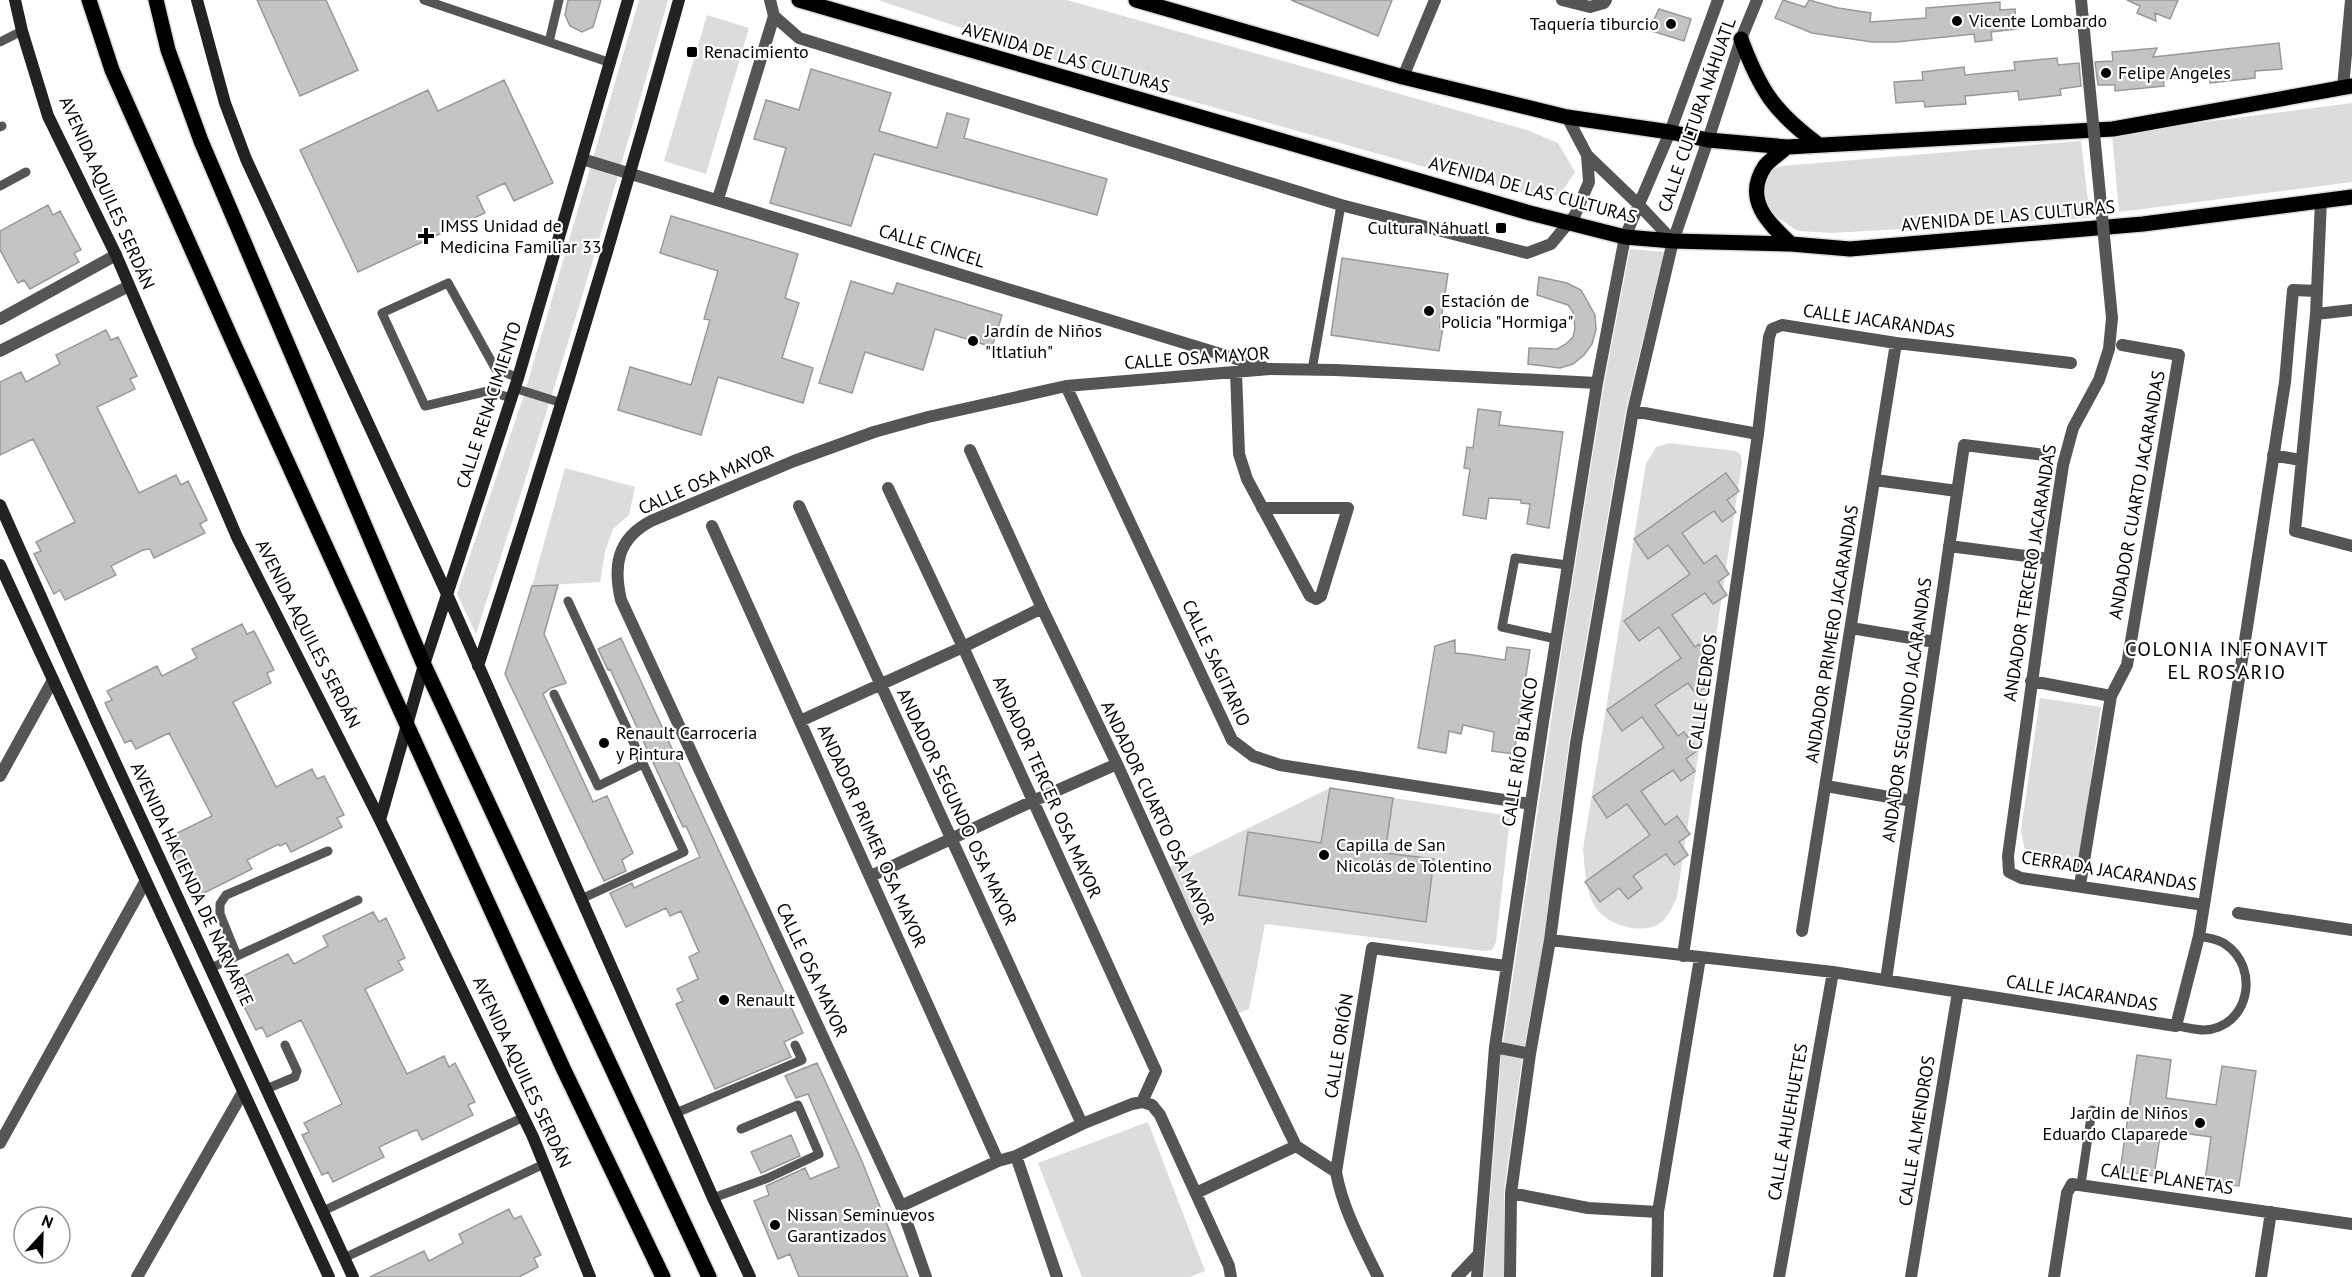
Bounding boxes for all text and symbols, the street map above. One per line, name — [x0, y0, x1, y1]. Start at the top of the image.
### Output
place label: Vicente Lombardo — [1968, 9, 2107, 32]
place label: Taquería tiburcio — [1530, 12, 1659, 35]
marker: Vicente Lombardo — [1950, 14, 1964, 28]
street label: CALLE CULTURA NÁHUATL — [1652, 15, 1741, 215]
street label: AVENIDA DE LAS CULTURAS — [960, 17, 1172, 98]
marker: Taquería tiburcio — [1664, 17, 1678, 31]
place label: Renacimiento — [704, 40, 809, 63]
marker: Renacimiento — [685, 45, 699, 59]
place label: Felipe Angeles — [2118, 61, 2231, 84]
marker: Felipe Angeles — [2099, 66, 2113, 80]
street label: AVENIDA AQUILES SERDÁN — [54, 93, 160, 293]
street label: AVENIDA DE LAS CULTURAS — [1427, 151, 1640, 228]
street label: AVENIDA DE LAS CULTURAS — [1900, 195, 2116, 236]
place label: IMSS Unidad de Medicina Familiar 33 — [440, 214, 602, 258]
place label: Cultura Náhuatl — [1368, 216, 1490, 239]
street label: CALLE CINCEL — [876, 218, 988, 273]
marker: Cultura Náhuatl — [1494, 221, 1508, 235]
marker: IMSS Unidad de Medicina Familiar 33 — [417, 227, 435, 245]
place label: Estación de Policia "Hormiga" — [1441, 289, 1573, 333]
street label: CALLE JACARANDAS — [1802, 298, 1957, 343]
marker: Estación de Policia "Hormiga" — [1422, 304, 1436, 318]
street label: CALLE RENACIMIENTO — [451, 318, 526, 491]
place label: Jardín de Niños "Itlatiuh" — [984, 319, 1102, 363]
marker: Jardín de Niños "Itlatiuh" — [966, 334, 980, 348]
street label: CALLE OSA MAYOR — [1123, 341, 1271, 374]
street label: ANDADOR CUARTO JACARANDAS — [2103, 369, 2170, 621]
street label: CALLE OSA MAYOR — [635, 439, 777, 520]
street label: ANDADOR TERCERO JACARANDAS — [1998, 443, 2061, 703]
street label: ANDADOR PRIMERO JACARANDAS — [1800, 503, 1863, 765]
street label: AVENIDA AQUILES SERDÁN — [251, 536, 366, 732]
street label: ANDADOR SEGUNDO JACARANDAS — [1877, 576, 1936, 844]
street label: CALLE SAGITARIO — [1177, 596, 1256, 730]
street label: CALLE CEDROS — [1683, 632, 1722, 751]
district label: COLONIA INFONAVIT EL ROSARIO — [2125, 636, 2329, 685]
street label: ANDADOR TERCER OSA MAYOR — [988, 672, 1107, 902]
street label: CALLE RÍO BLANCO — [1496, 675, 1543, 828]
street label: ANDADOR SEGUNDO OSA MAYOR — [892, 684, 1023, 929]
street label: ANDADOR CUARTO OSA MAYOR — [1096, 697, 1221, 929]
place label: Renault Carroceria y Pintura — [616, 721, 757, 765]
street label: ANDADOR PRIMER OSA MAYOR — [813, 721, 932, 951]
marker: Renault Carroceria y Pintura — [597, 736, 611, 750]
street label: AVENIDA HACIENDA DE NARVARTE — [126, 758, 259, 1009]
place label: Capilla de San Nicolás de Tolentino — [1336, 833, 1492, 877]
street label: CERRADA JACARANDAS — [2020, 845, 2198, 896]
marker: Capilla de San Nicolás de Tolentino — [1317, 848, 1331, 862]
street label: CALLE OSA MAYOR — [771, 899, 854, 1041]
street label: CALLE JACARANDAS — [2005, 969, 2160, 1016]
street label: AVENIDA AQUILES SERDÁN — [468, 972, 577, 1171]
place label: Renault — [736, 988, 795, 1011]
street label: CALLE ORIÓN — [1319, 992, 1358, 1100]
marker: Renault — [717, 993, 731, 1007]
street label: CALLE AHUEHUETES — [1762, 1041, 1813, 1202]
street label: CALLE ALMENDROS — [1893, 1054, 1940, 1208]
place label: Jardin de Niños Eduardo Claparede — [2043, 1101, 2188, 1145]
marker: Jardin de Niños Eduardo Claparede — [2193, 1116, 2207, 1130]
street label: CALLE PLANETAS — [2099, 1158, 2235, 1199]
place label: Nissan Seminuevos Garantizados — [787, 1203, 935, 1247]
north arrow — [12, 1205, 72, 1265]
text: N — [39, 1210, 56, 1232]
marker: Nissan Seminuevos Garantizados — [768, 1218, 782, 1232]

